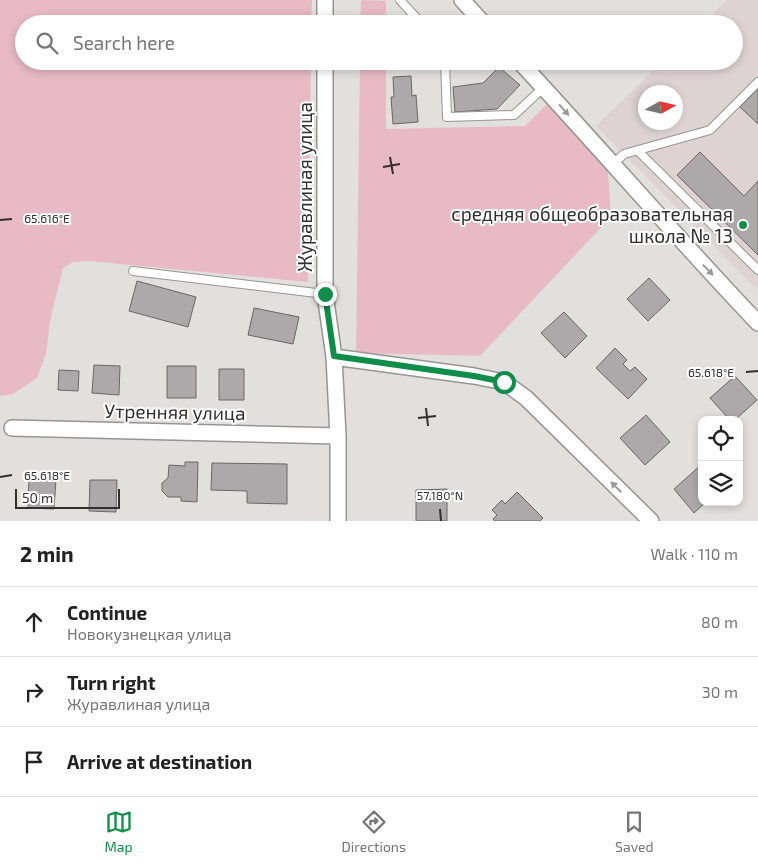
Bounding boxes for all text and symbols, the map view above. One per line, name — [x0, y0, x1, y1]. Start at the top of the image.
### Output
search box — [15, 15, 743, 70]
icon: search — [33, 29, 61, 57]
text: Search here — [73, 31, 175, 54]
north arrow — [638, 85, 683, 130]
street label: Журавлиная улица — [293, 102, 317, 272]
one-way arrow — [558, 104, 570, 116]
place label: средняя общеобразовательная школа № 13 — [451, 202, 733, 247]
text: 65.616°E — [24, 211, 70, 225]
marker: средняя общеобразовательная школа № 13 — [737, 219, 749, 231]
one-way arrow — [702, 264, 714, 276]
route end — [314, 283, 337, 306]
text: 65.618°E — [688, 365, 734, 379]
route start — [493, 371, 516, 394]
street label: Утренняя улица — [104, 399, 246, 425]
map controls — [698, 416, 743, 506]
button: locate — [698, 416, 743, 461]
button: layers — [698, 461, 743, 506]
text: 65.618°E — [24, 468, 70, 482]
one-way arrow — [610, 481, 622, 493]
scale bar — [15, 486, 120, 509]
text: 57.180°N — [417, 488, 463, 502]
text: 50 m — [22, 489, 53, 506]
text: 2 min — [20, 541, 74, 566]
text: Walk · 110 m — [651, 544, 738, 563]
text: Continue — [67, 601, 147, 624]
icon: ahead — [20, 608, 48, 636]
text: 80 m — [701, 612, 738, 631]
text: Новокузнецкая улица — [67, 624, 232, 643]
text: Turn right — [67, 671, 155, 694]
icon: right — [20, 678, 48, 706]
text: 30 m — [702, 682, 738, 701]
text: Журавлиная улица — [67, 694, 210, 713]
icon: arrive — [20, 748, 48, 776]
text: Arrive at destination — [67, 750, 252, 773]
tab: Map — [104, 808, 133, 855]
tab: Directions — [342, 808, 406, 855]
tab: Saved — [615, 808, 654, 855]

